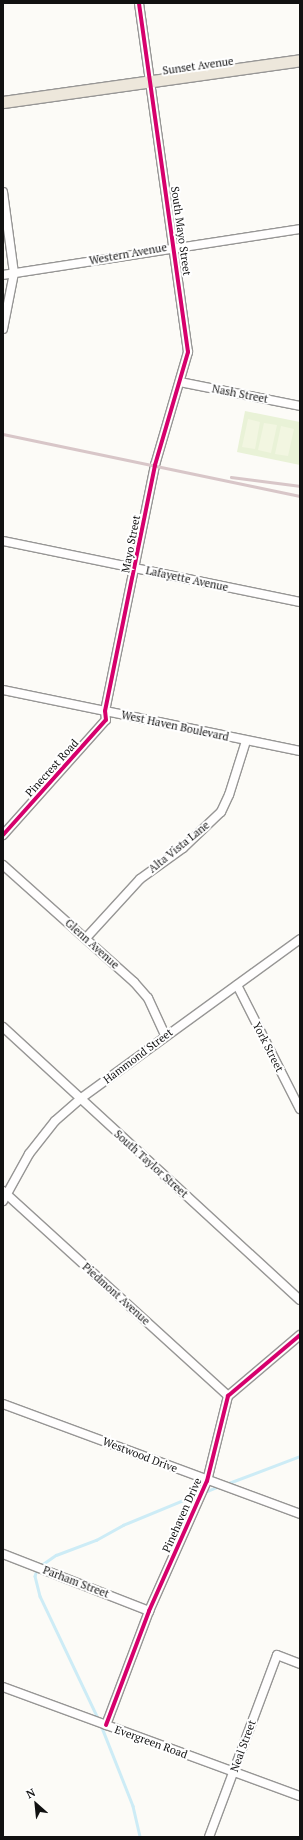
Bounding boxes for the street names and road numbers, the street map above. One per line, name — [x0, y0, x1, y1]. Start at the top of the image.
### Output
street label: Sunset Avenue — [162, 54, 234, 78]
street label: South Mayo Street — [168, 185, 194, 277]
street label: Western Avenue — [88, 241, 168, 267]
street label: Nash Street — [211, 382, 269, 406]
street label: Mayo Street — [119, 514, 143, 574]
street label: Lafayette Avenue — [144, 564, 230, 594]
street label: West Haven Boulevard — [120, 708, 230, 744]
street label: Pinecrest Road — [23, 737, 81, 799]
street label: Alta Vista Lane — [146, 818, 212, 876]
street label: Glenn Avenue — [62, 916, 122, 972]
street label: York Street — [250, 1020, 286, 1074]
street label: Hammond Street — [101, 1026, 175, 1086]
street label: South Taylor Street — [111, 1127, 191, 1201]
street label: Piedmont Avenue — [79, 1260, 153, 1328]
street label: Westwood Drive — [101, 1435, 179, 1475]
street label: Pinehaven Drive — [160, 1476, 204, 1554]
street label: Parham Street — [41, 1563, 111, 1601]
street label: Neal Street — [227, 1718, 259, 1774]
street label: Evergreen Road — [113, 1723, 189, 1761]

